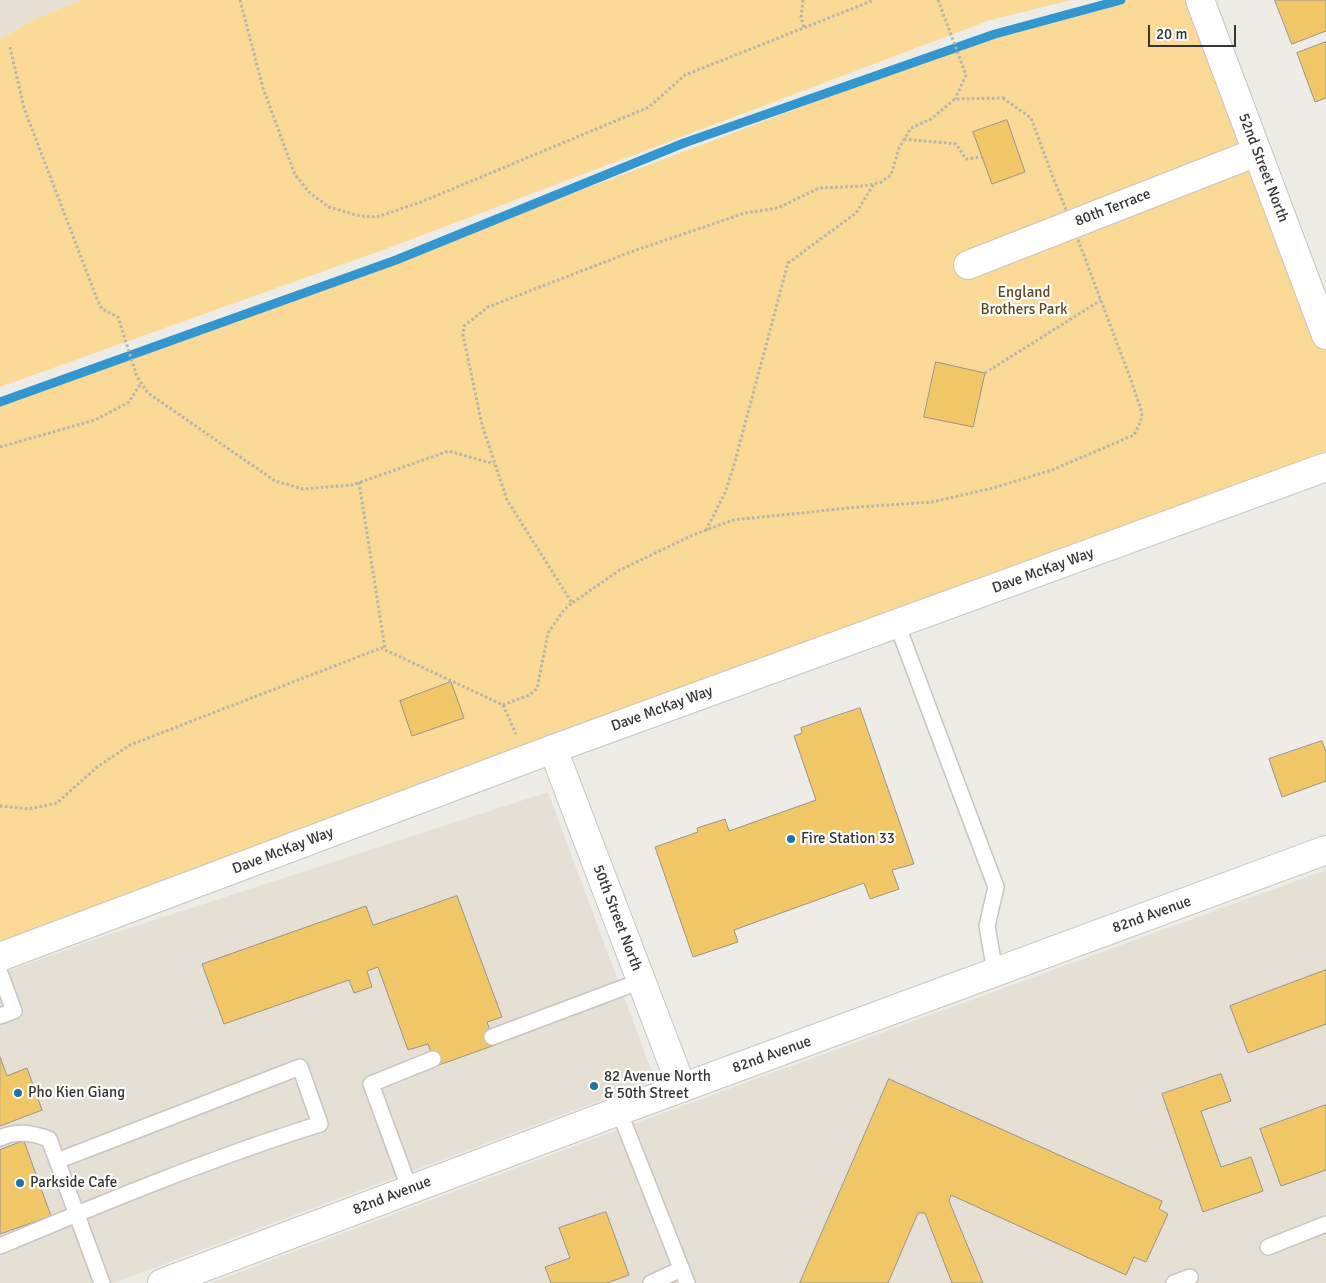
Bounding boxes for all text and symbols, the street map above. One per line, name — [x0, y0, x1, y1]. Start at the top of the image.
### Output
scale bar — [1151, 15, 1238, 47]
text: 20 m — [1156, 25, 1187, 43]
street label: 52nd Street North — [1234, 111, 1292, 225]
street label: 80th Terrace — [1073, 185, 1153, 231]
park label: England Brothers Park — [981, 284, 1067, 319]
street label: Dave McKay Way — [990, 544, 1096, 598]
street label: Dave McKay Way — [609, 682, 715, 736]
street label: Dave McKay Way — [230, 823, 336, 879]
place label: Fire Station 33 — [801, 830, 895, 848]
marker: Fire Station 33 — [785, 833, 797, 845]
street label: 50th Street North — [588, 862, 646, 974]
street label: 82nd Avenue — [1110, 892, 1194, 938]
street label: 82nd Avenue — [730, 1032, 814, 1078]
place label: 82 Avenue North & 50th Street — [604, 1068, 711, 1103]
marker: 82 Avenue North & 50th Street — [588, 1080, 600, 1092]
place label: Pho Kien Giang — [28, 1084, 125, 1102]
marker: Pho Kien Giang — [12, 1087, 24, 1099]
street label: 82nd Avenue — [350, 1173, 434, 1219]
place label: Parkside Cafe — [30, 1174, 117, 1192]
marker: Parkside Cafe — [14, 1177, 26, 1189]

